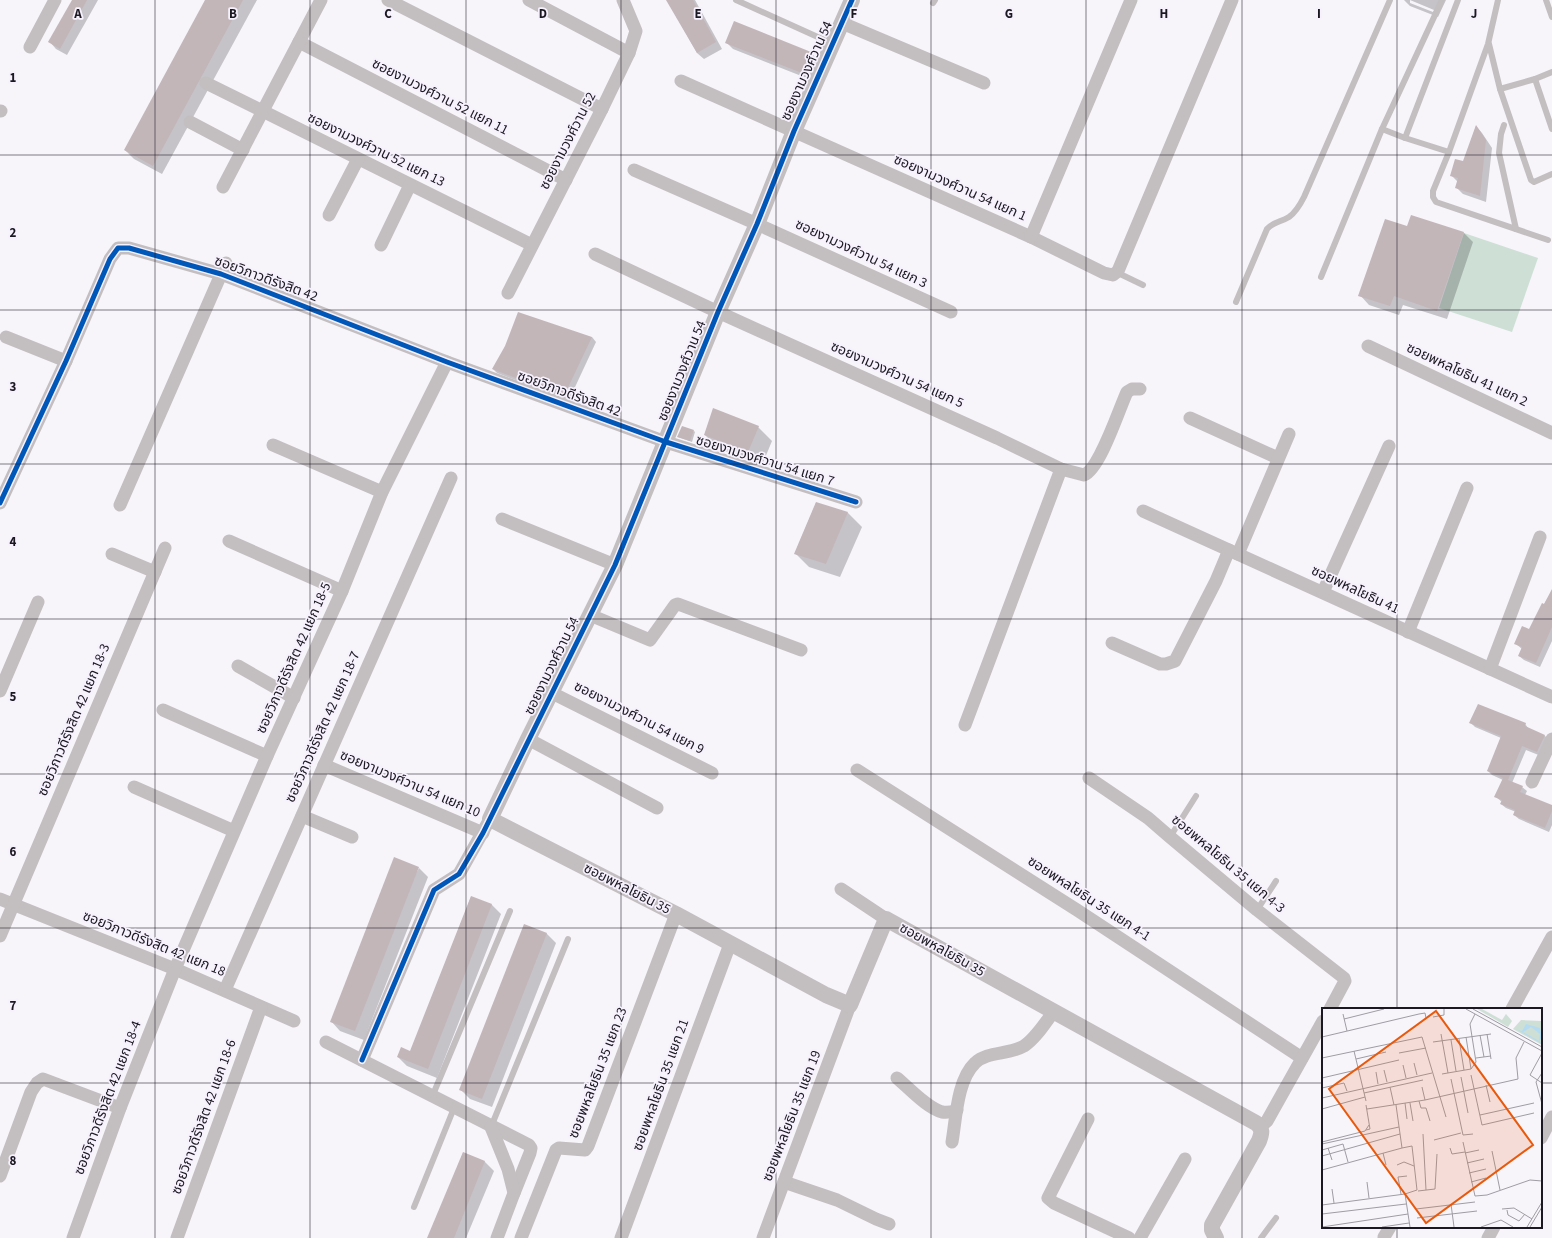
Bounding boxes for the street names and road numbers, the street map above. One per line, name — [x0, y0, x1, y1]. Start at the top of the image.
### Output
street label: ซอยงามวงศ์วาน 54 — [776, 18, 838, 124]
street label: ซอยงามวงศ์วาน 52 แยก 11 — [368, 54, 512, 140]
street label: ซอยงามวงศ์วาน 52 — [535, 89, 601, 193]
street label: ซอยงามวงศ์วาน 52 แยก 13 — [304, 108, 448, 192]
street label: ซอยงามวงศ์วาน 54 แยก 1 — [890, 150, 1030, 226]
street label: ซอยงามวงศ์วาน 54 แยก 3 — [792, 215, 930, 293]
street label: ซอยวิภาวดีรังสิต 42 — [212, 251, 321, 307]
street label: ซอยงามวงศ์วาน 54 — [653, 318, 711, 424]
street label: ซอยงามวงศ์วาน 54 แยก 5 — [827, 337, 967, 413]
street label: ซอยพหลโยธิน 41 แยก 2 — [1403, 338, 1531, 412]
street label: ซอยวิภาวดีรังสิต 42 — [515, 366, 624, 422]
street label: ซอยงามวงศ์วาน 54 แยก 7 — [693, 430, 837, 492]
street label: ซอยพหลโยธิน 41 — [1308, 561, 1402, 619]
street label: ซอยวิภาวดีรังสิต 42 แยก 18-5 — [252, 579, 336, 737]
street label: ซอยงามวงศ์วาน 54 — [520, 613, 584, 718]
street label: ซอยวิภาวดีรังสิต 42 แยก 18-3 — [33, 641, 115, 799]
street label: ซอยวิภาวดีรังสิต 42 แยก 18-7 — [281, 648, 365, 806]
street label: ซอยงามวงศ์วาน 54 แยก 9 — [570, 676, 708, 760]
street label: ซอยงามวงศ์วาน 54 แยก 10 — [337, 745, 483, 823]
street label: ซอยพหลโยธิน 35 แยก 4-3 — [1167, 810, 1289, 918]
street label: ซอยพหลโยธิน 35 แยก 4-1 — [1023, 852, 1155, 946]
street label: ซอยพหลโยธิน 35 — [580, 858, 674, 920]
street label: ซอยวิภาวดีรังสิต 42 แยก 18 — [80, 906, 228, 982]
street label: ซอยพหลโยธิน 35 — [896, 918, 989, 982]
street label: ซอยพหลโยธิน 35 แยก 23 — [564, 1005, 632, 1141]
street label: ซอยพหลโยธิน 35 แยก 21 — [628, 1016, 694, 1154]
street label: ซอยวิภาวดีรังสิต 42 แยก 18-4 — [69, 1018, 147, 1178]
street label: ซอยวิภาวดีรังสิต 42 แยก 18-6 — [167, 1037, 241, 1197]
street label: ซอยพหลโยธิน 35 แยก 19 — [758, 1048, 826, 1184]

